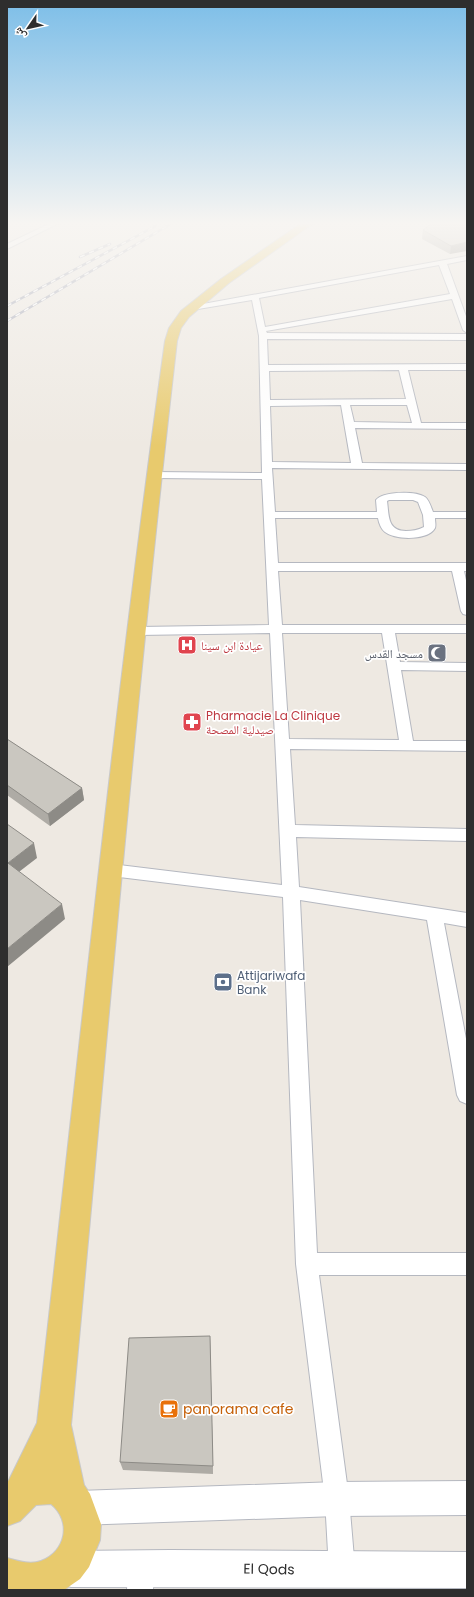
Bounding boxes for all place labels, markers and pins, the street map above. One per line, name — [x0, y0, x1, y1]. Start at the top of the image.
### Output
hospital icon: عيادة ابن سينا — [176, 634, 198, 656]
place label: عيادة ابن سينا — [201, 637, 263, 654]
mosque icon: مسجد القدس — [426, 642, 448, 664]
place label: مسجد القدس — [365, 645, 423, 662]
place label: Pharmacie La Clinique صيدلية المصحة — [206, 707, 340, 738]
pharmacy icon: Pharmacie La Clinique صيدلية المصحة — [181, 711, 203, 733]
place label: Attijariwafa Bank — [237, 967, 305, 998]
bank icon: Attijariwafa Bank — [212, 971, 234, 993]
cafe icon: panorama cafe — [158, 1398, 180, 1420]
place label: panorama cafe — [183, 1399, 294, 1419]

